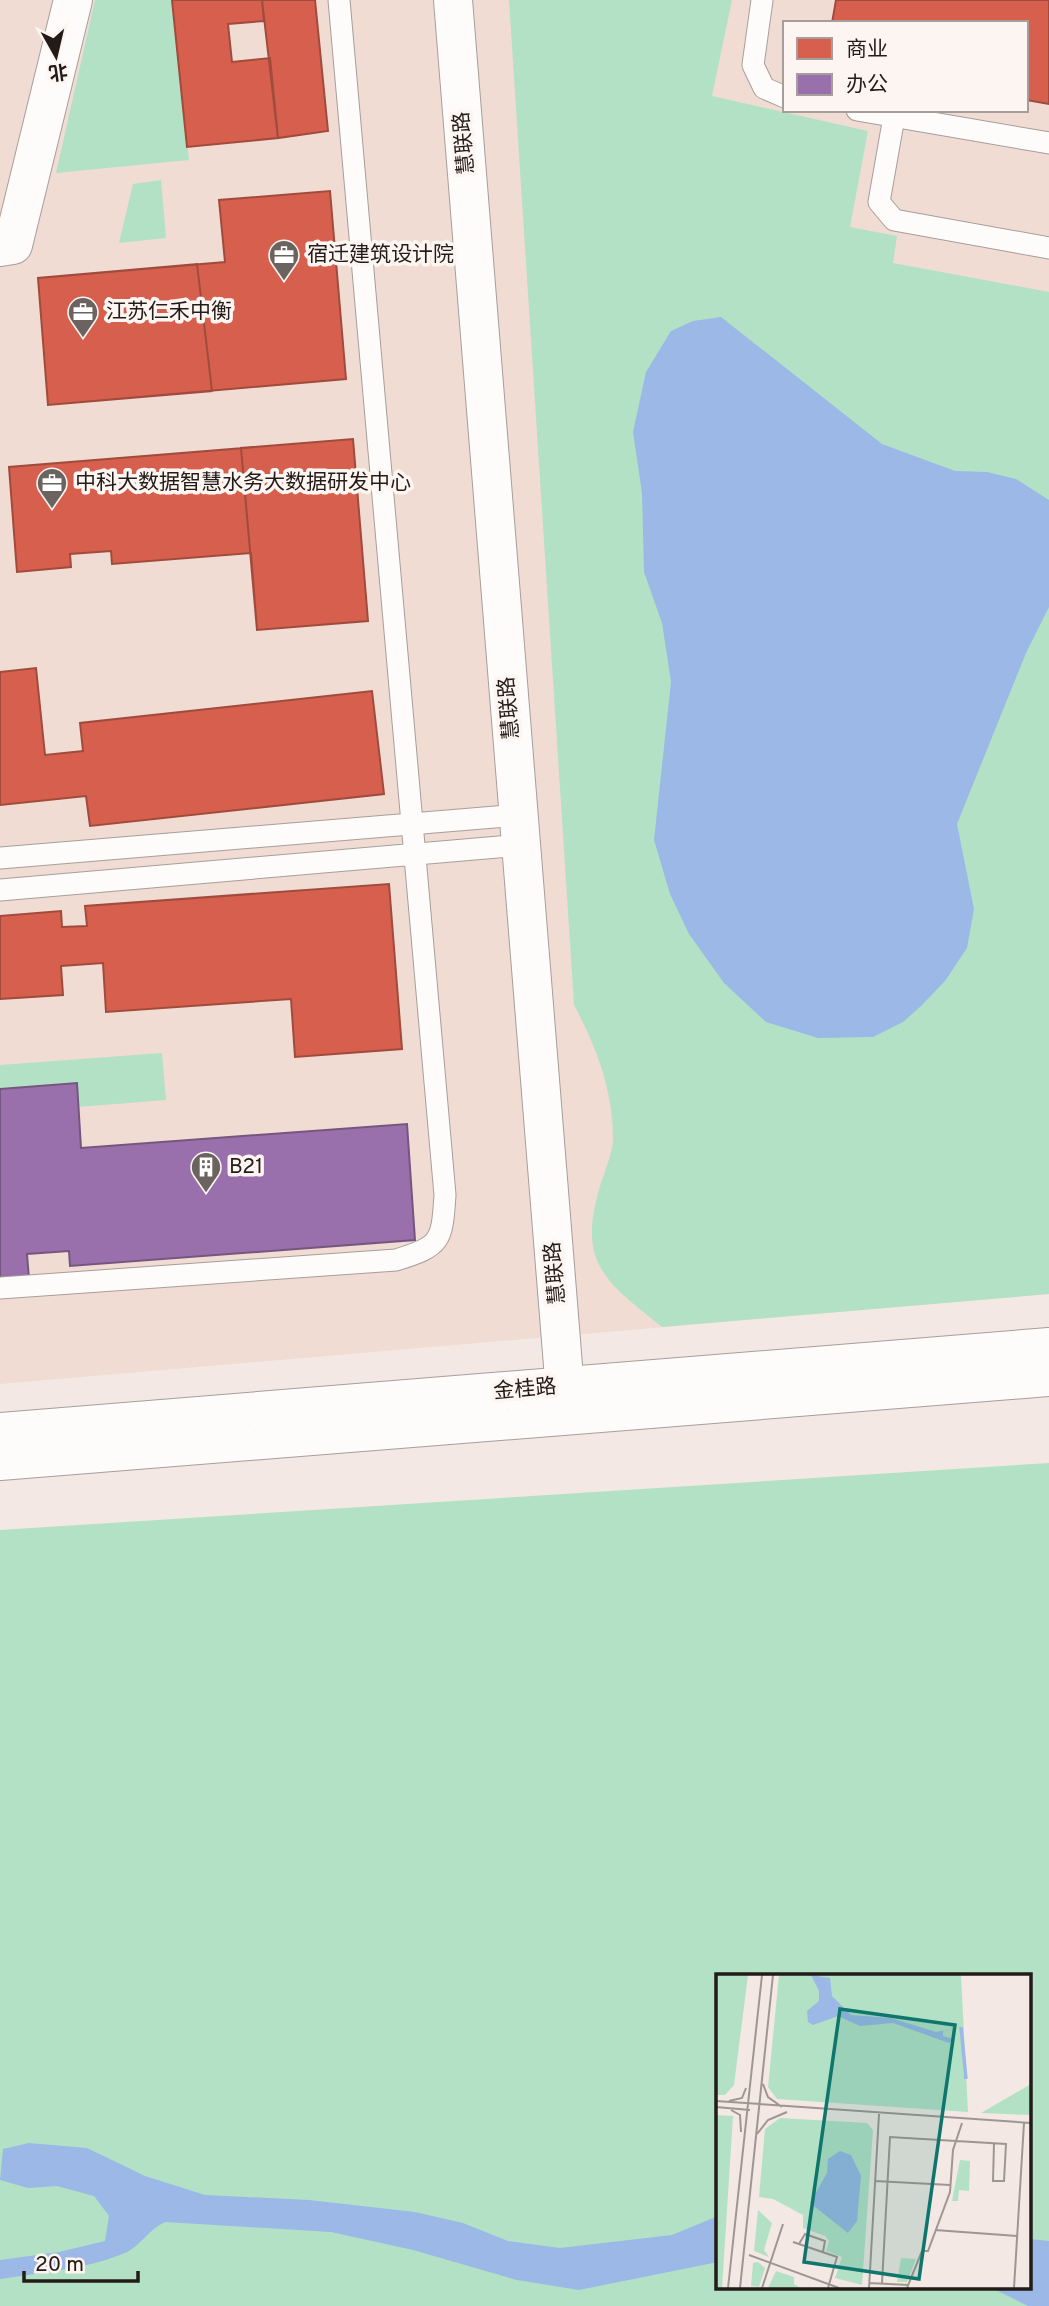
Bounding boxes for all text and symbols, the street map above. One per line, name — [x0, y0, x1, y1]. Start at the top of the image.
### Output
north arrow — [21, 21, 91, 91]
legend — [783, 21, 1028, 112]
text: 商业 — [846, 37, 888, 64]
text: 北 — [47, 58, 69, 84]
text: 办公 — [846, 72, 888, 99]
street label: 慧联路 — [449, 110, 481, 176]
office icon: 宿迁建筑设计院 — [267, 238, 301, 282]
place label: 宿迁建筑设计院 — [307, 242, 454, 269]
office icon: 江苏仁禾中衡 — [66, 295, 100, 339]
place label: 江苏仁禾中衡 — [106, 299, 232, 326]
office icon: 中科大数据智慧水务大数据研发中心 — [35, 466, 69, 510]
place label: 中科大数据智慧水务大数据研发中心 — [75, 470, 411, 497]
street label: 慧联路 — [494, 675, 526, 741]
building icon: B21 — [189, 1150, 223, 1194]
place label: B21 — [229, 1154, 263, 1181]
street label: 慧联路 — [540, 1240, 572, 1306]
street label: 金桂路 — [492, 1374, 558, 1406]
inset map — [716, 1974, 1032, 2288]
scale bar — [24, 2240, 138, 2284]
text: 20 m — [35, 2252, 84, 2279]

